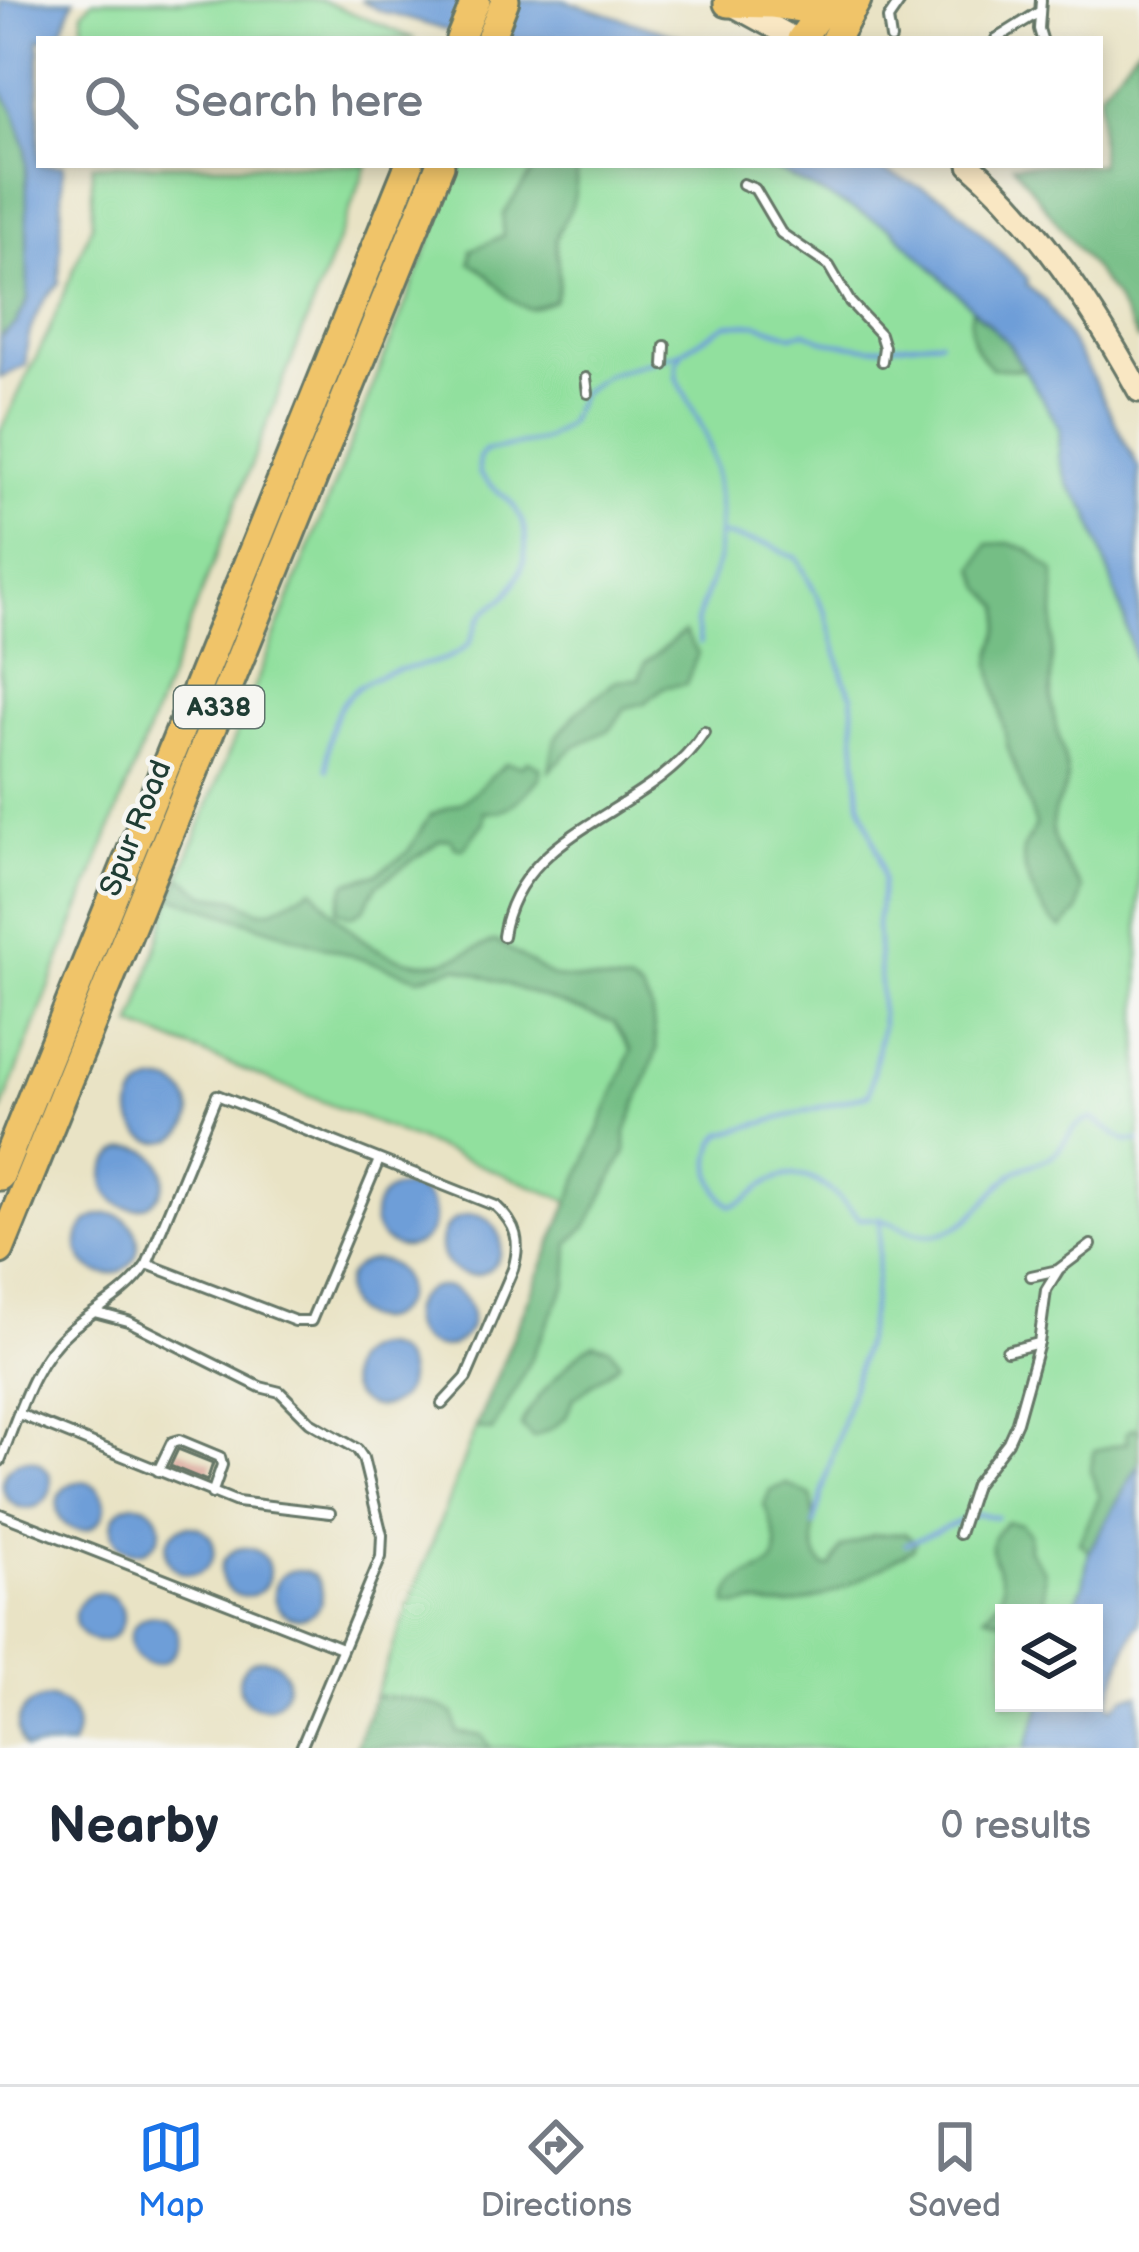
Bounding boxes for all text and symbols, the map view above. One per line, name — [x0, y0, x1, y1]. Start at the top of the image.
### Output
search box — [36, 36, 1103, 168]
icon: search — [78, 69, 144, 135]
text: Search here — [174, 75, 423, 130]
road number: A338 — [174, 686, 264, 728]
street label: Spur Road — [92, 755, 179, 902]
map controls — [995, 1604, 1103, 1712]
button: layers — [995, 1604, 1103, 1712]
text: Nearby — [48, 1796, 219, 1857]
text: 0 results — [940, 1803, 1091, 1850]
tab: Map — [138, 2114, 204, 2226]
tab: Directions — [481, 2114, 632, 2226]
tab: Saved — [908, 2114, 1001, 2226]

